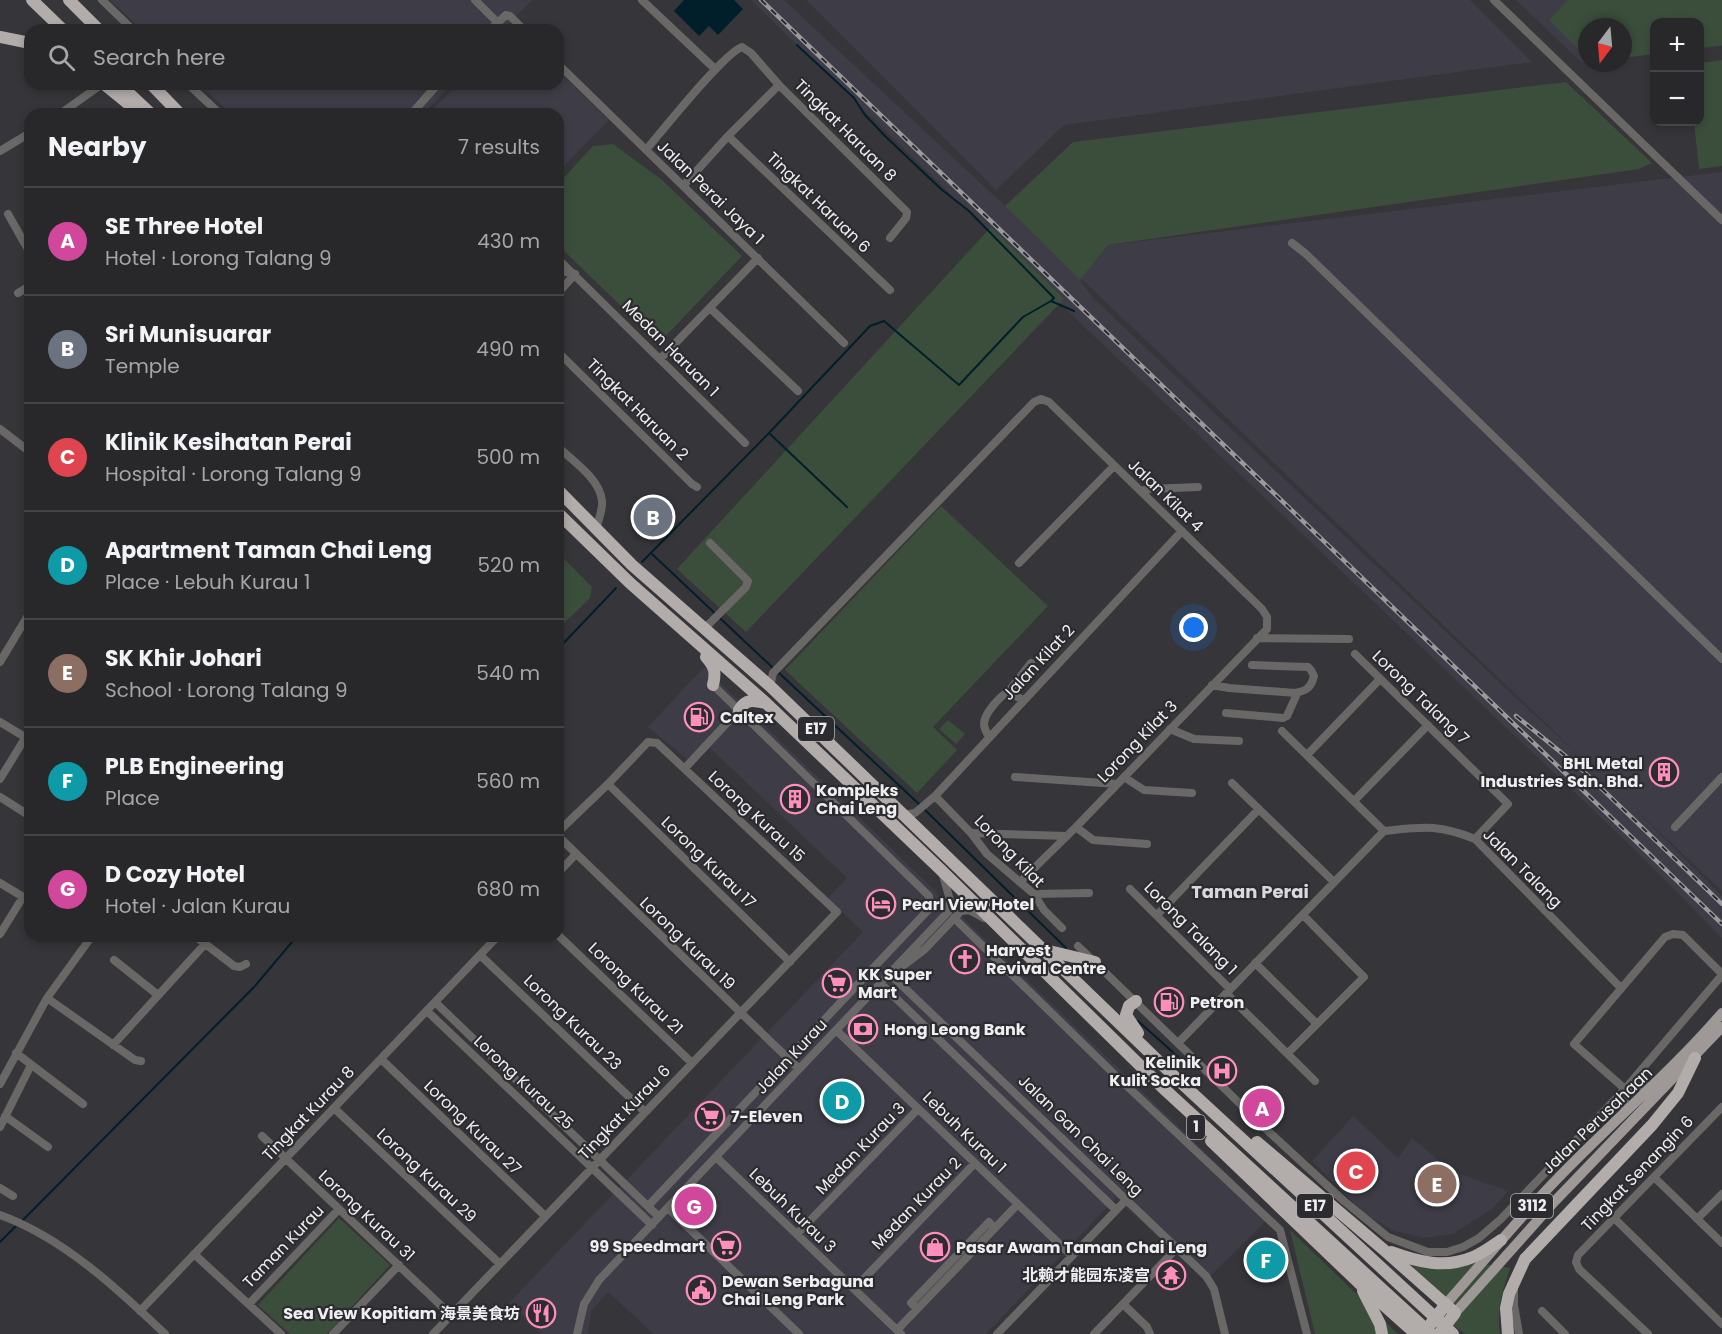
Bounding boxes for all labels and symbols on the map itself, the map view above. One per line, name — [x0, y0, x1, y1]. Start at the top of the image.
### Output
north arrow — [1578, 18, 1632, 72]
street label: Tingkat Haruan 8 — [789, 74, 902, 187]
street label: Jalan Perai Jaya 1 — [652, 135, 769, 250]
street label: Tingkat Haruan 6 — [762, 147, 876, 258]
street label: Medan Haruan 1 — [617, 295, 724, 402]
street label: Tingkat Haruan 2 — [582, 353, 694, 465]
street label: Jalan Kilat 4 — [1123, 453, 1209, 537]
pin: B — [634, 494, 672, 540]
your location — [1179, 613, 1208, 642]
street label: Jalan Kilat 2 — [997, 619, 1080, 705]
street label: Lorong Talang 7 — [1367, 645, 1474, 750]
street label: Lorong Kilat 3 — [1092, 695, 1183, 788]
fuel station icon: Caltex — [683, 701, 715, 733]
place label: Caltex — [720, 706, 774, 729]
road number: E17 — [798, 717, 834, 741]
place label: BHL Metal Industries Sdn. Bhd. — [1481, 752, 1643, 793]
building icon: BHL Metal Industries Sdn. Bhd. — [1648, 756, 1680, 788]
street label: Lorong Kurau 15 — [703, 765, 810, 867]
place label: Kompleks Chai Leng — [816, 779, 899, 820]
building icon: Kompleks Chai Leng — [779, 783, 811, 815]
street label: Lorong Kilat — [969, 810, 1050, 893]
street label: Lorong Kurau 17 — [656, 811, 761, 914]
street label: Jalan Talang — [1478, 824, 1567, 913]
street label: Lorong Talang 1 — [1139, 877, 1242, 980]
district label: Taman Perai — [1191, 879, 1309, 904]
hotel icon: Pearl View Hotel — [865, 888, 897, 920]
street label: Lorong Kurau 19 — [635, 892, 741, 995]
place label: Pearl View Hotel — [902, 893, 1034, 916]
street label: Lorong Kurau 21 — [583, 937, 688, 1040]
place label: Harvest Revival Centre — [986, 939, 1106, 980]
church icon: Harvest Revival Centre — [949, 943, 981, 975]
place label: KK Super Mart — [858, 963, 932, 1004]
supermarket icon: KK Super Mart — [821, 967, 853, 999]
street label: Lorong Kurau 23 — [518, 969, 627, 1075]
fuel station icon: Petron — [1153, 986, 1185, 1018]
place label: Petron — [1190, 991, 1244, 1014]
bank icon: Hong Leong Bank — [847, 1013, 879, 1045]
street label: Jalan Kurau — [750, 1014, 832, 1099]
place label: Hong Leong Bank — [884, 1018, 1026, 1041]
street label: Lorong Kurau 25 — [469, 1030, 579, 1135]
place label: Kelinik Kulit Socka — [1109, 1051, 1201, 1092]
hospital icon: Kelinik Kulit Socka — [1206, 1055, 1238, 1087]
street label: Tingkat Kurau 6 — [573, 1060, 676, 1165]
street label: Tingkat Kurau 8 — [257, 1061, 360, 1166]
street label: Jalan Perusahaan — [1537, 1062, 1658, 1179]
street label: Jalan Gan Chai Leng — [1013, 1069, 1148, 1201]
street label: Lorong Kurau 27 — [419, 1075, 527, 1180]
pin: D — [822, 1078, 862, 1124]
street label: Lebuh Kurau 1 — [918, 1086, 1012, 1178]
pin: A — [1242, 1086, 1282, 1130]
street label: Medan Kurau 3 — [810, 1097, 910, 1200]
supermarket icon: 7-Eleven — [694, 1100, 726, 1132]
place label: 7-Eleven — [731, 1105, 803, 1128]
street label: Tingkat Senangin 6 — [1576, 1110, 1699, 1236]
road number: 1 — [1187, 1115, 1205, 1139]
street label: Lorong Kurau 29 — [372, 1123, 482, 1228]
pin: C — [1336, 1148, 1376, 1194]
street label: Medan Kurau 2 — [866, 1152, 966, 1255]
pin: E — [1418, 1162, 1456, 1206]
street label: Lebuh Kurau 3 — [744, 1163, 841, 1258]
street label: Lorong Kurau 31 — [313, 1165, 420, 1266]
pin: G — [674, 1184, 714, 1228]
road number: E17 — [1297, 1194, 1333, 1218]
road number: 3112 — [1511, 1194, 1553, 1218]
street label: Taman Kurau — [238, 1199, 329, 1293]
supermarket icon: 99 Speedmart — [710, 1230, 742, 1262]
shop icon: Pasar Awam Taman Chai Leng — [919, 1231, 951, 1263]
place label: 99 Speedmart — [589, 1235, 705, 1258]
place label: Pasar Awam Taman Chai Leng — [956, 1236, 1207, 1259]
pin: F — [1246, 1238, 1286, 1282]
temple icon: 北赖才能园东凌宫 — [1155, 1259, 1187, 1291]
place label: 北赖才能园东凌宫 — [1022, 1264, 1150, 1287]
place label: Dewan Serbaguna Chai Leng Park — [722, 1270, 874, 1311]
public building icon: Dewan Serbaguna Chai Leng Park — [685, 1274, 717, 1306]
restaurant icon: Sea View Kopitiam 海景美食坊 — [525, 1297, 557, 1329]
place label: Sea View Kopitiam 海景美食坊 — [283, 1302, 520, 1325]

